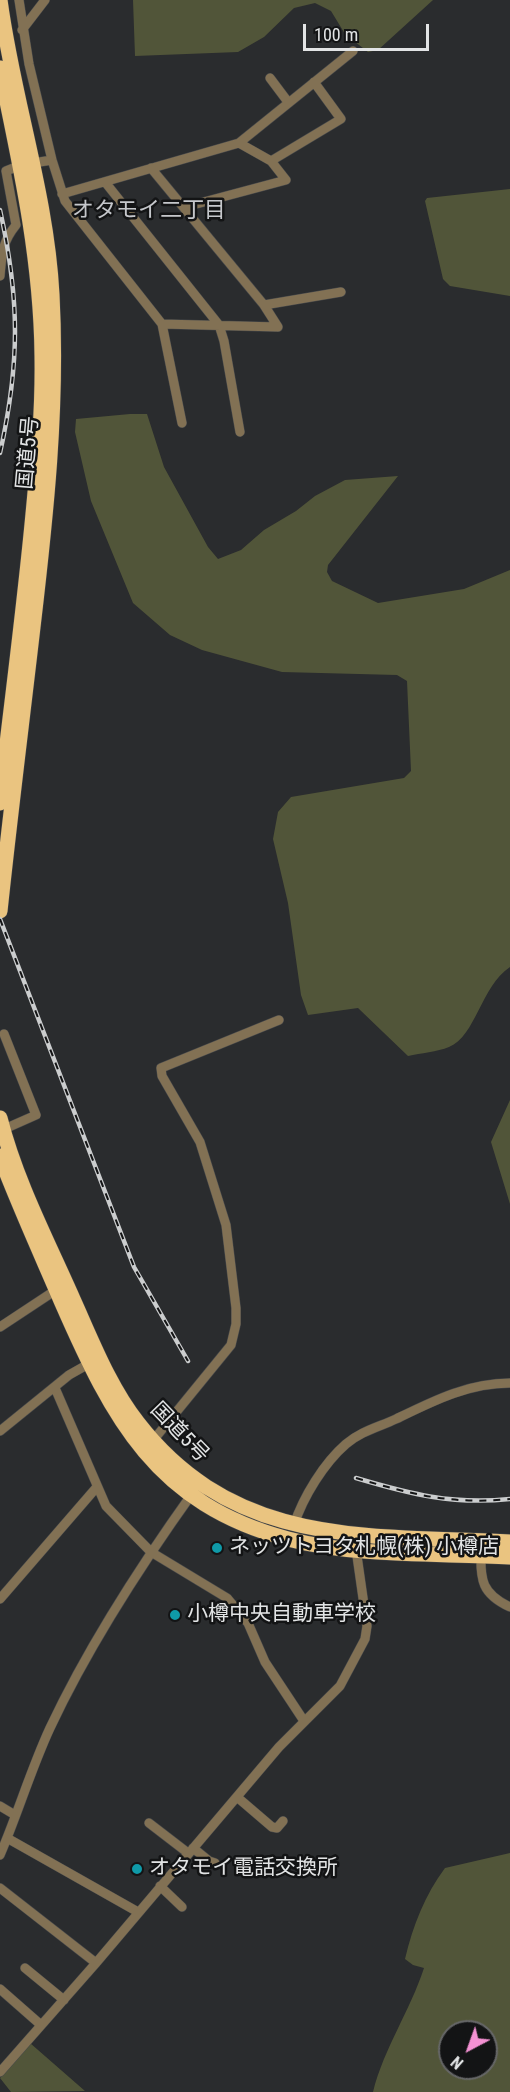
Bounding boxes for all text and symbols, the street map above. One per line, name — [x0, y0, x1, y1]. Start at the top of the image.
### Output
scale bar — [306, 12, 432, 50]
text: 100 m — [314, 24, 358, 45]
district label: オタモイ二丁目 — [72, 198, 226, 224]
street label: 国道5号 — [13, 415, 45, 491]
street label: 国道5号 — [144, 1398, 214, 1468]
place label: ネッツトヨタ札幌(株) 小樽店 — [229, 1535, 499, 1561]
marker: ネッツトヨタ札幌(株) 小樽店 — [210, 1541, 224, 1555]
place label: 小樽中央自動車学校 — [187, 1602, 376, 1628]
marker: 小樽中央自動車学校 — [168, 1608, 182, 1622]
place label: オタモイ電話交換所 — [149, 1856, 338, 1882]
marker: オタモイ電話交換所 — [130, 1862, 144, 1876]
north arrow — [438, 2020, 498, 2080]
text: N — [447, 2052, 467, 2073]

